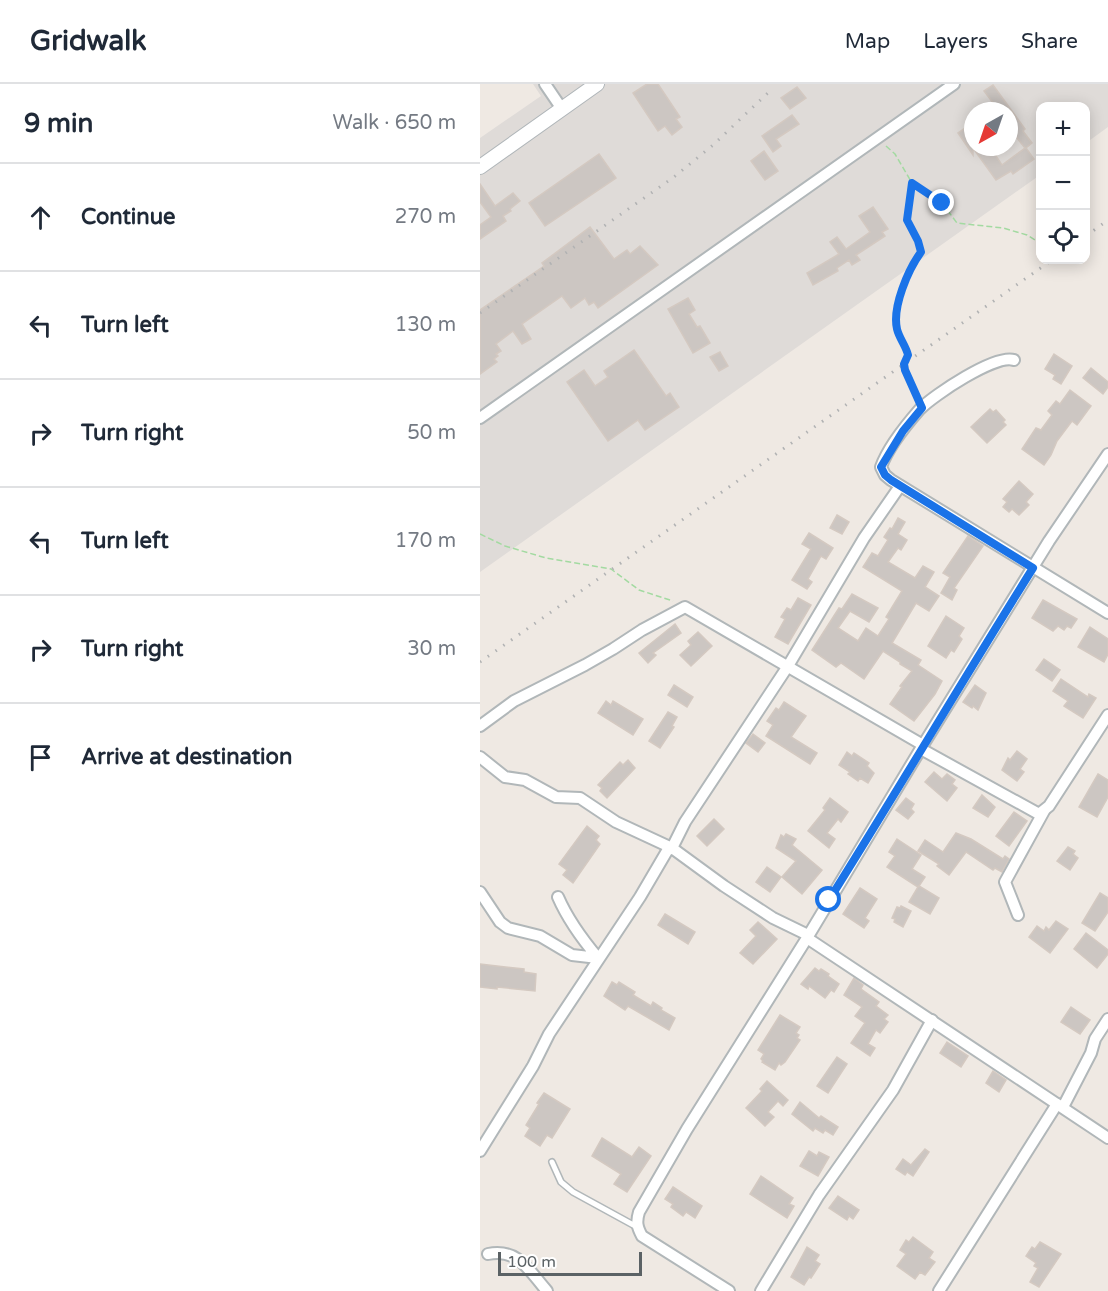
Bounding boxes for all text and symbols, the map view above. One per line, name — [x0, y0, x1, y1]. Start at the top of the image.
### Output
text: Gridwalk — [30, 24, 147, 58]
text: Map — [845, 29, 890, 54]
text: Layers — [923, 29, 988, 54]
text: Share — [1021, 29, 1078, 54]
north arrow — [964, 102, 1018, 156]
map controls — [1036, 102, 1090, 264]
button: + — [1036, 102, 1090, 156]
text: 9 min — [24, 108, 93, 139]
text: Walk · 650 m — [333, 111, 456, 135]
button: − — [1036, 156, 1090, 210]
route end — [928, 189, 954, 215]
icon: ahead — [24, 201, 57, 234]
text: Continue — [81, 204, 176, 230]
text: 270 m — [395, 205, 456, 229]
button: locate — [1036, 210, 1090, 264]
icon: left — [24, 309, 57, 342]
text: Turn left — [81, 312, 169, 338]
text: 130 m — [395, 313, 456, 337]
icon: right — [24, 417, 57, 450]
text: Turn right — [81, 420, 183, 446]
text: 50 m — [407, 421, 456, 445]
icon: left — [24, 525, 57, 558]
text: Turn left — [81, 528, 169, 554]
text: 170 m — [395, 529, 456, 553]
icon: right — [24, 633, 57, 666]
text: Turn right — [81, 636, 183, 662]
text: 30 m — [407, 637, 456, 661]
icon: arrive — [24, 741, 57, 774]
text: Arrive at destination — [81, 744, 292, 770]
route start — [815, 886, 841, 912]
scale bar — [498, 1249, 642, 1276]
text: 100 m — [507, 1252, 556, 1272]

